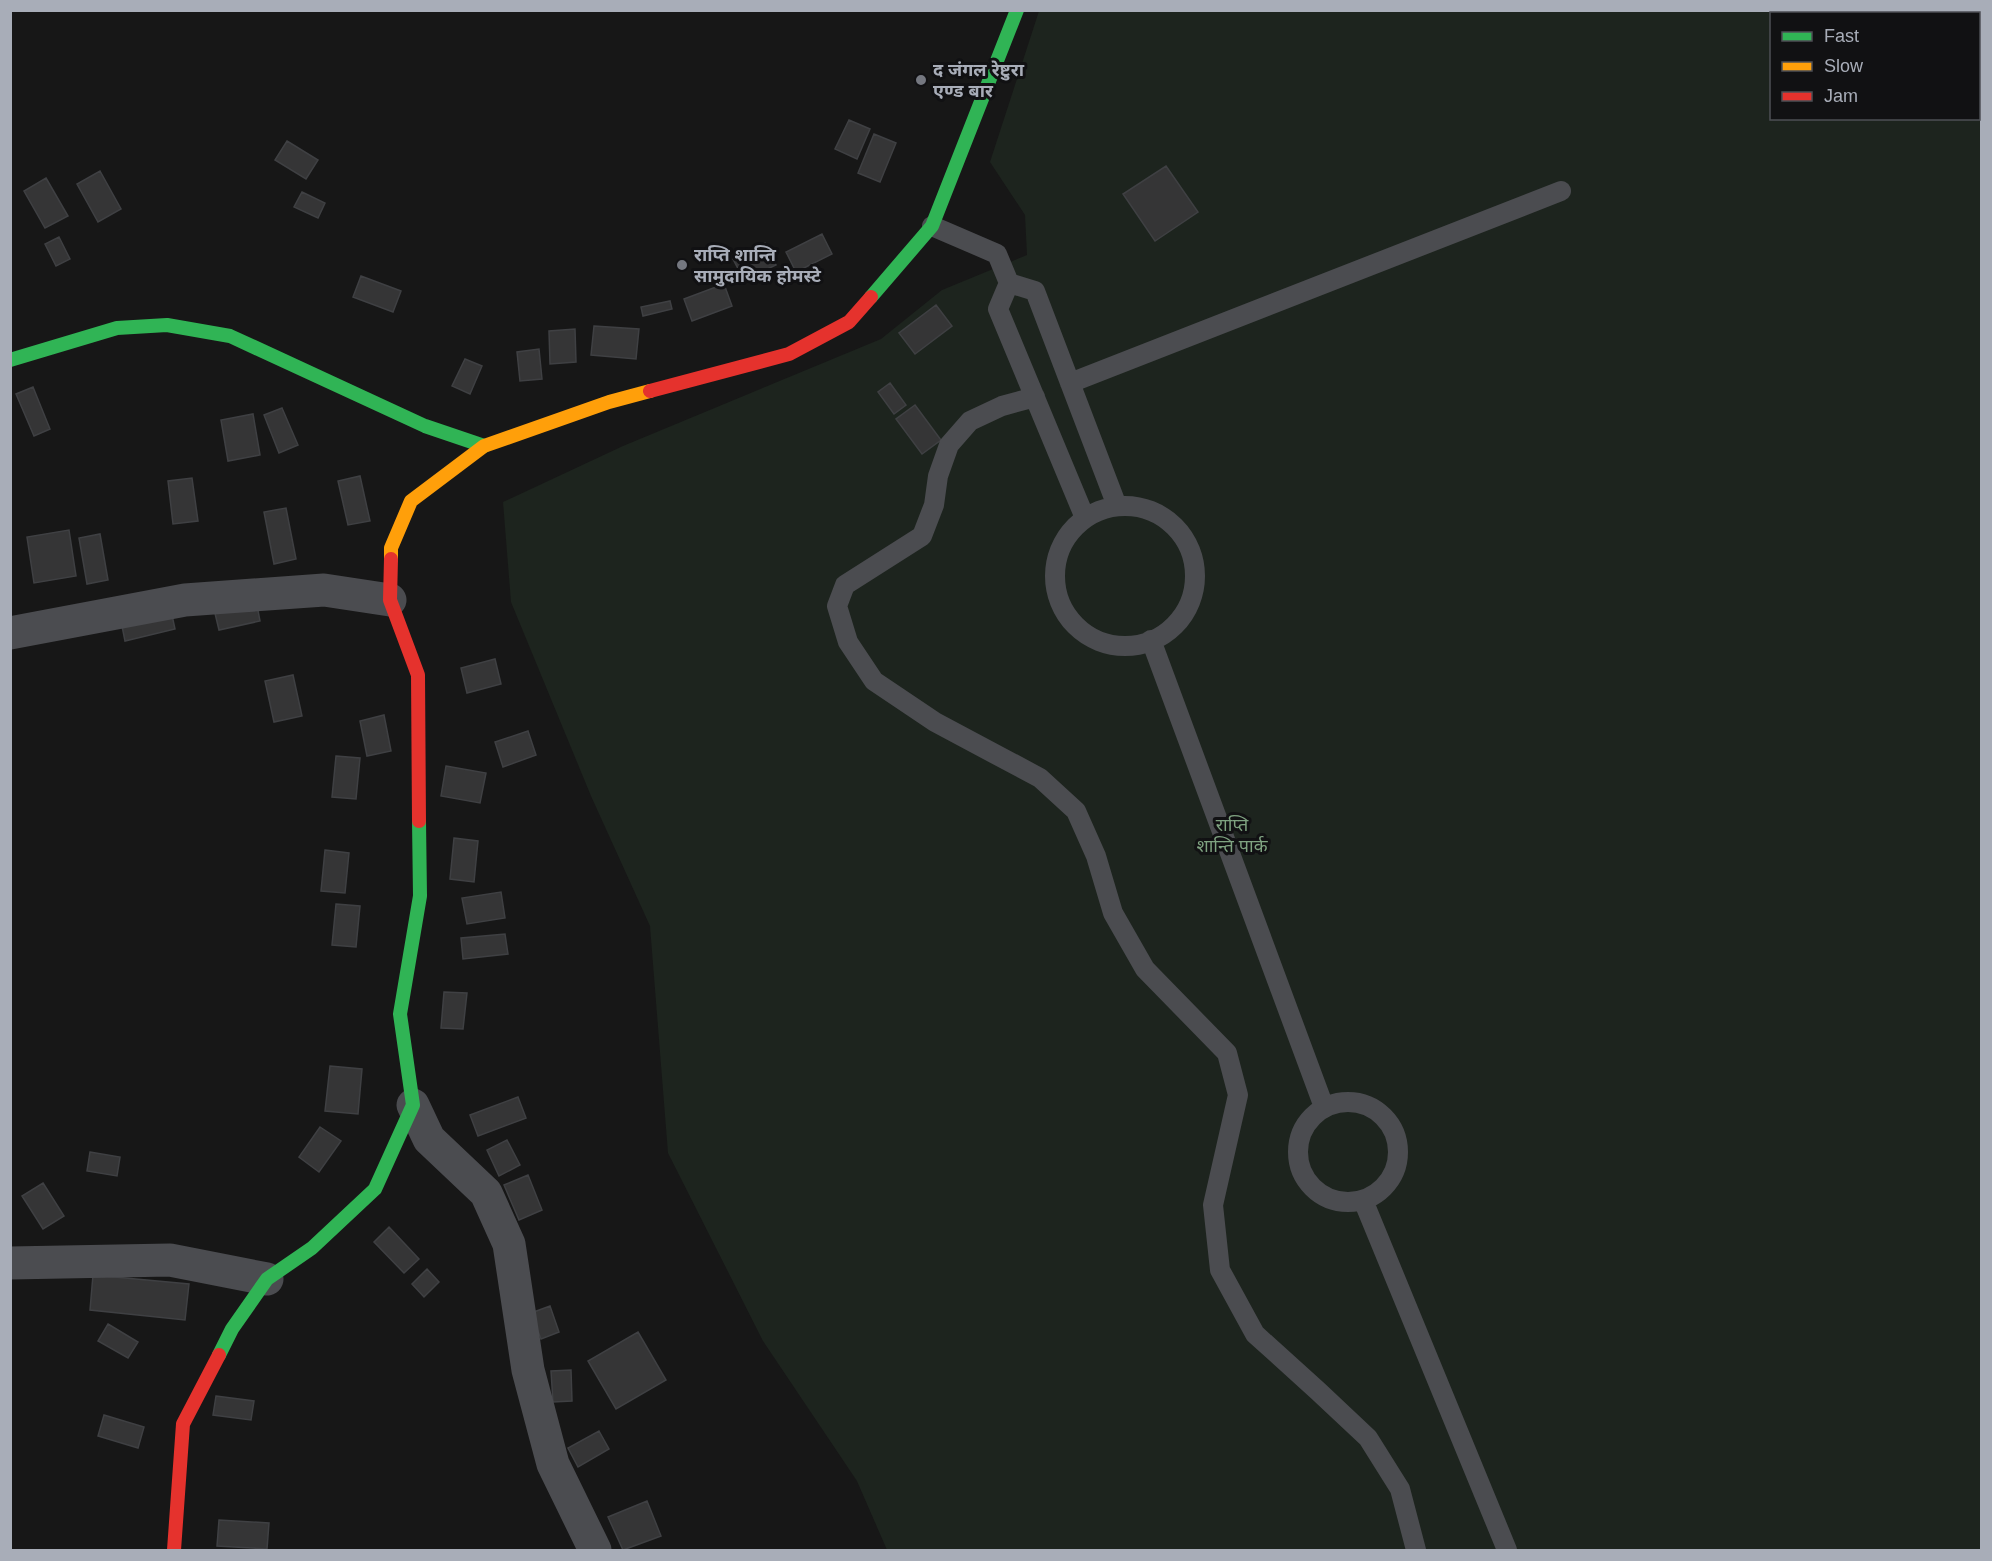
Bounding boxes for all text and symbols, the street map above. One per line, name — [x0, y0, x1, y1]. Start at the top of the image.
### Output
legend — [1770, 12, 1980, 120]
text: Fast — [1824, 26, 1859, 46]
text: Slow — [1824, 56, 1864, 76]
place label: द जंगल रेष्टुरा एण्ड बार — [933, 60, 1025, 101]
marker: द जंगल रेष्टुरा एण्ड बार — [914, 73, 928, 87]
text: Jam — [1824, 86, 1858, 106]
place label: राप्ति शान्ति सामुदायिक होमस्टे — [694, 245, 821, 287]
marker: राप्ति शान्ति सामुदायिक होमस्टे — [675, 258, 689, 272]
park label: राप्ति शान्ति पार्क — [1196, 815, 1269, 856]

